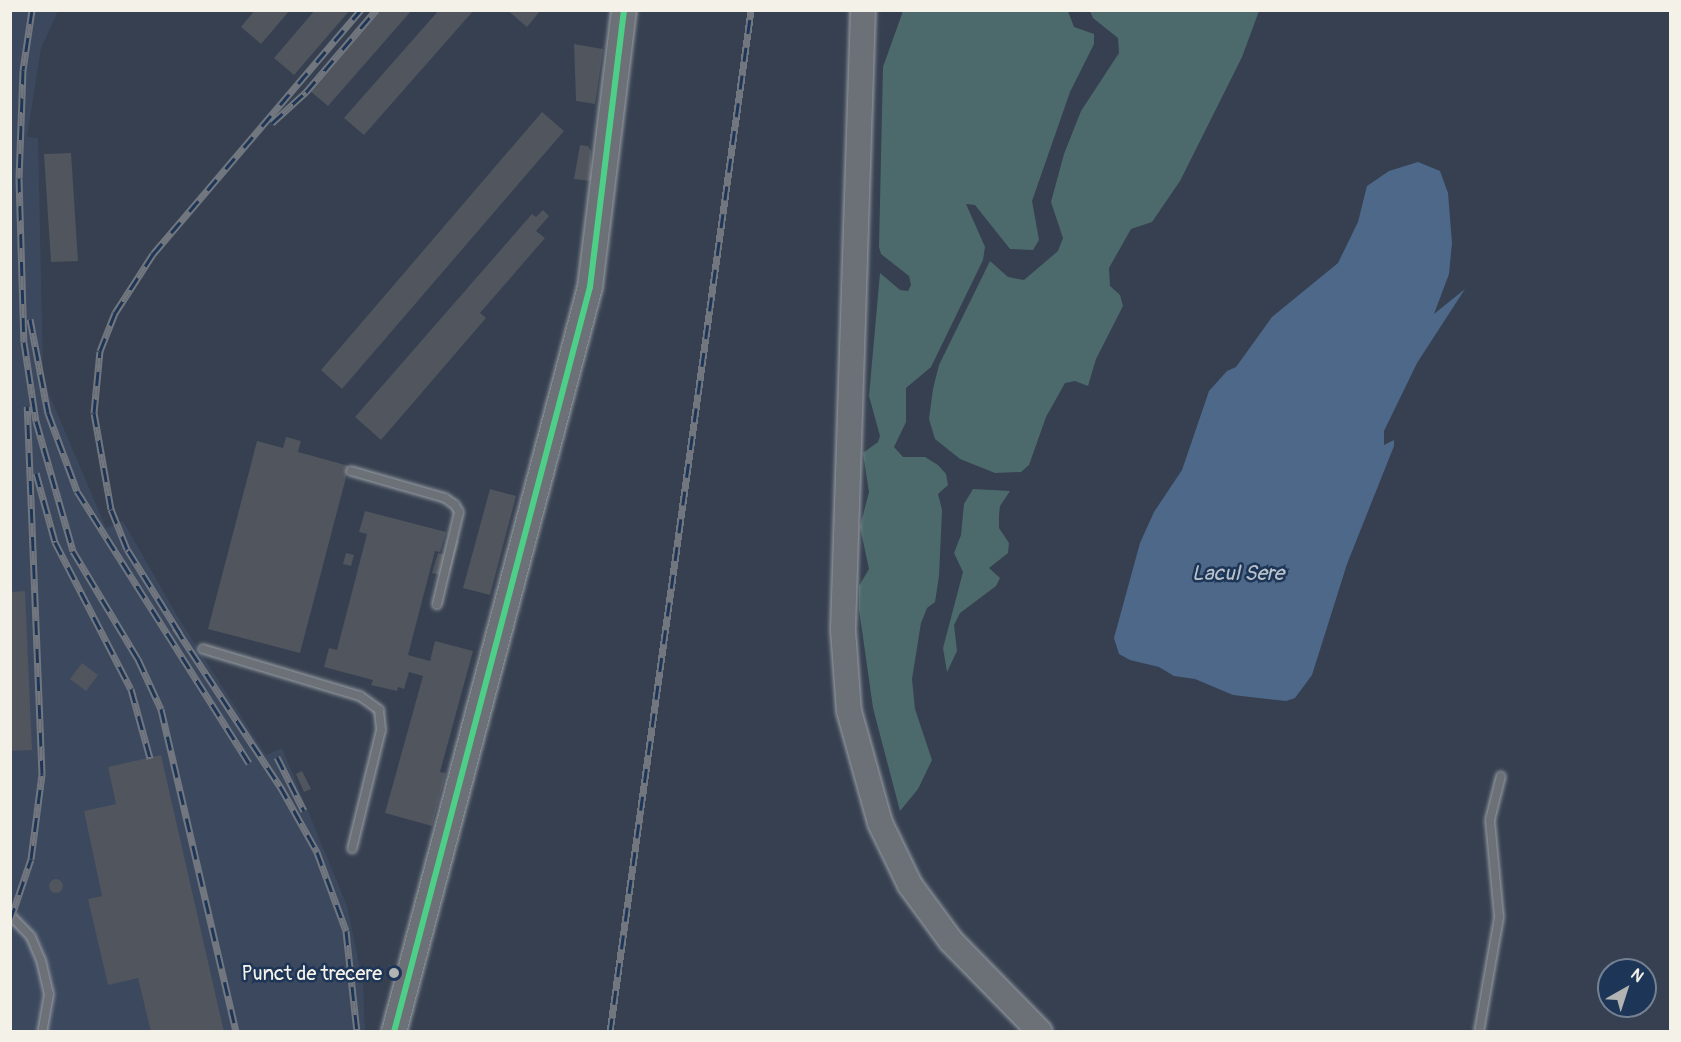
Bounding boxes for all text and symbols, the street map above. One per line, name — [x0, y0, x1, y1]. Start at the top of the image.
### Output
water label: Lacul Sere — [1192, 561, 1284, 587]
north arrow — [1597, 958, 1657, 1018]
place label: Punct de trecere — [242, 961, 382, 985]
text: N — [1627, 964, 1648, 987]
marker: Punct de trecere — [387, 966, 401, 980]

